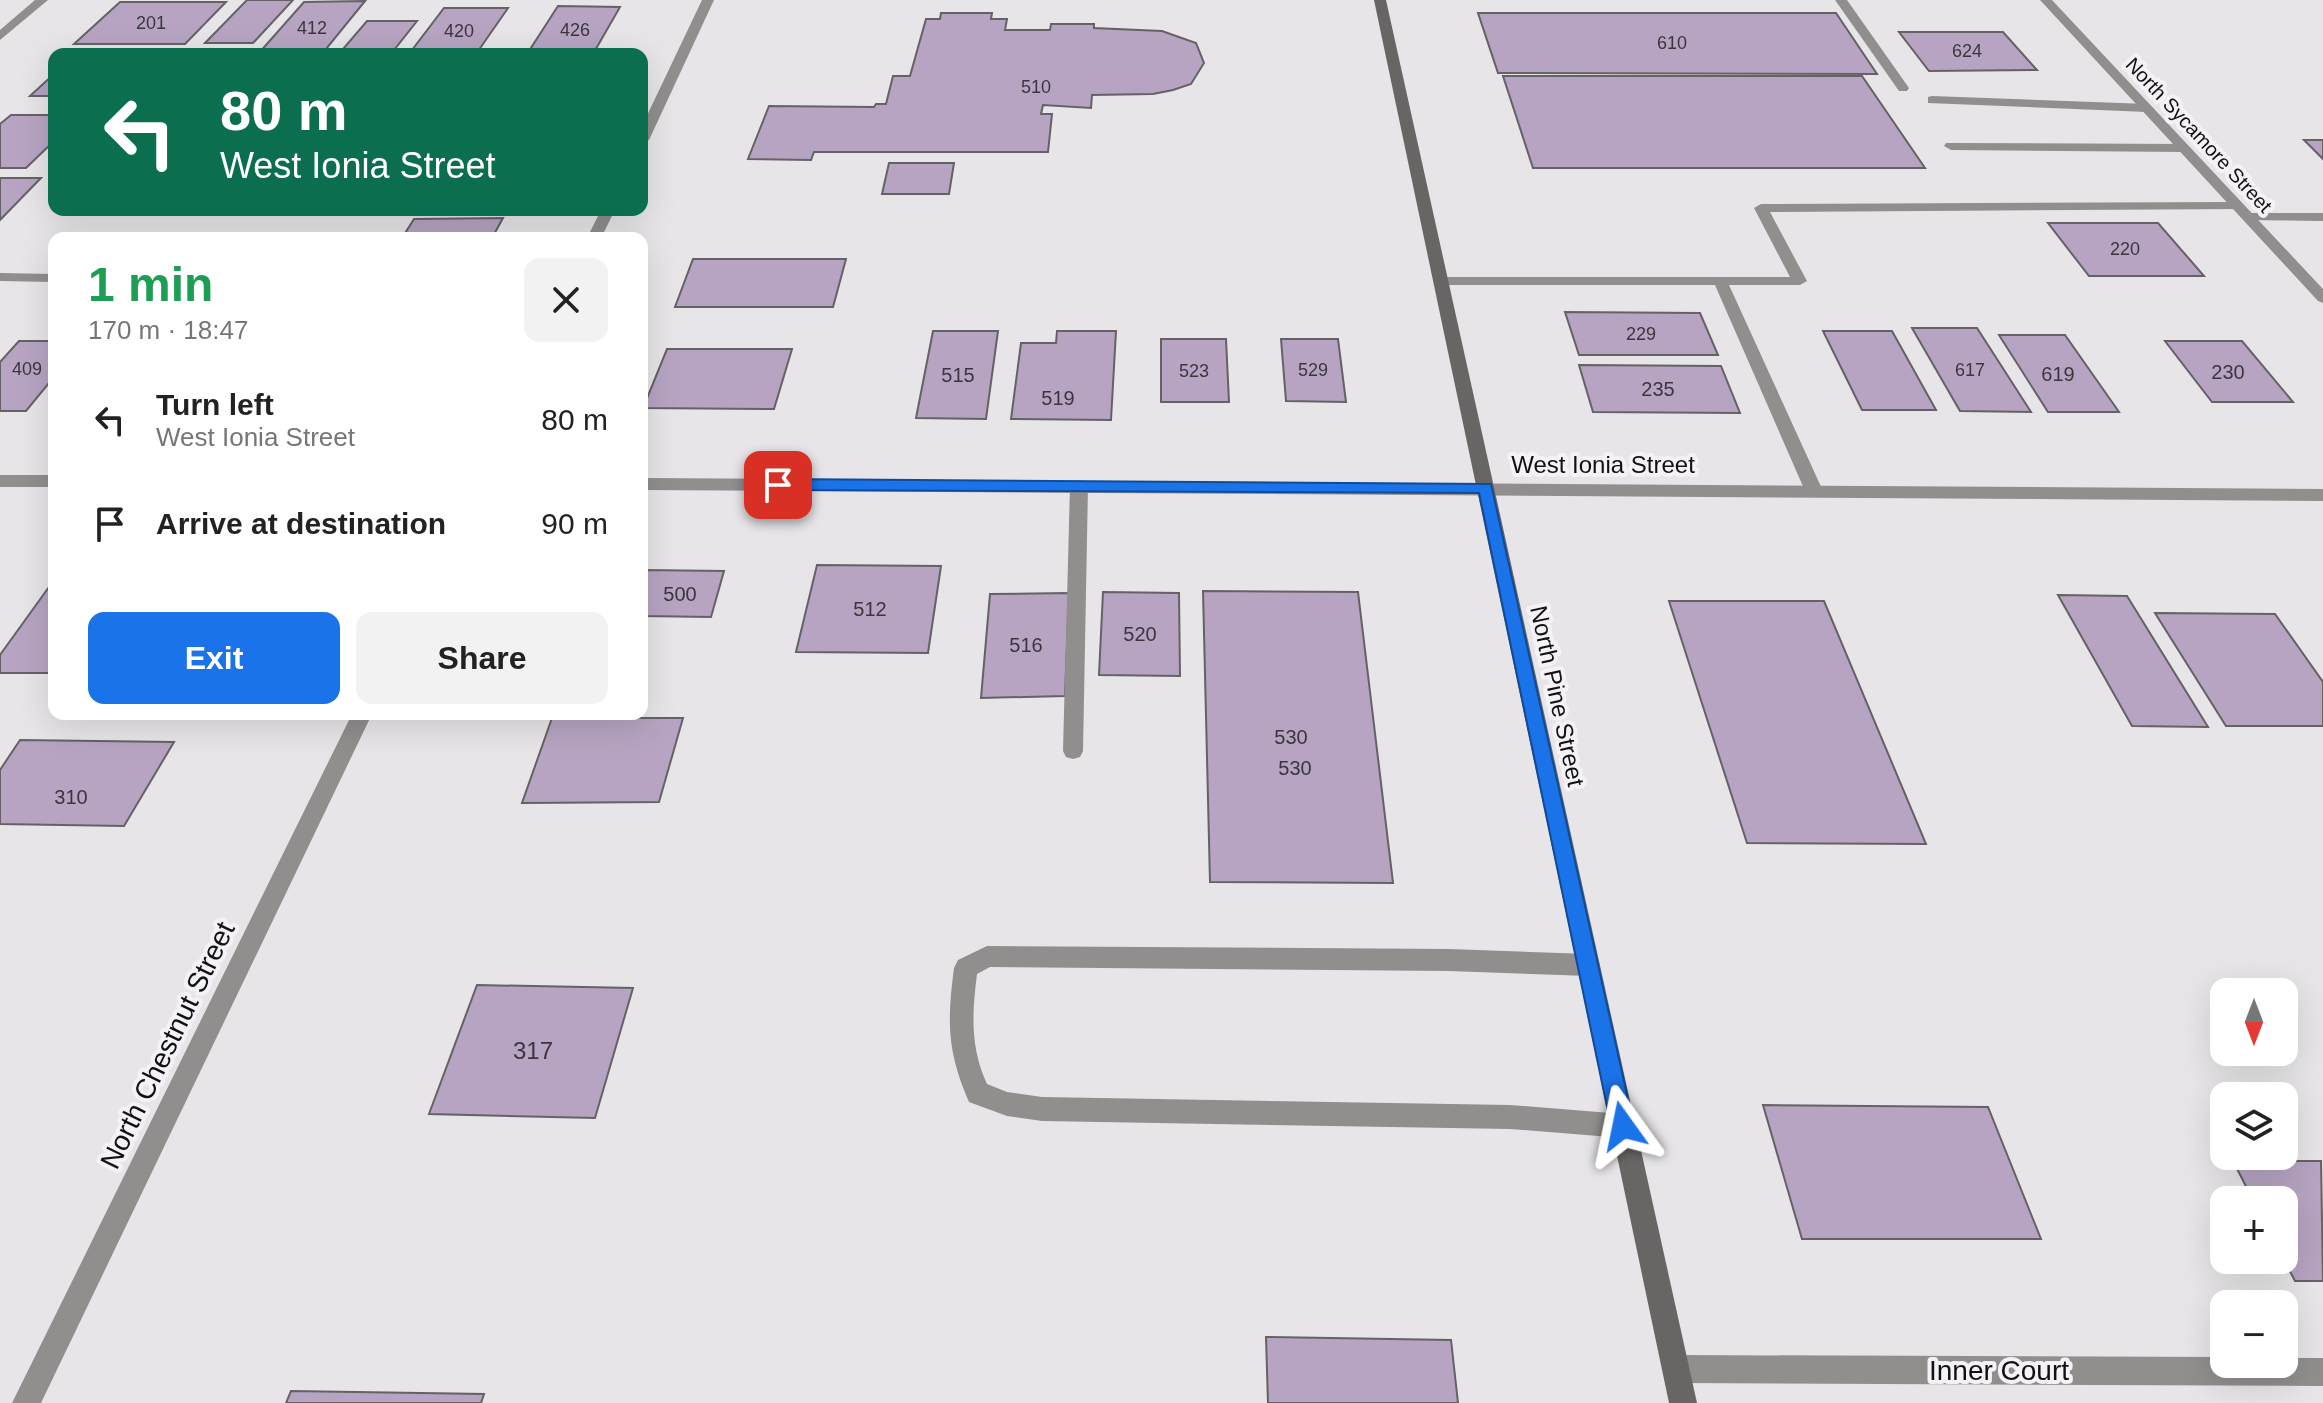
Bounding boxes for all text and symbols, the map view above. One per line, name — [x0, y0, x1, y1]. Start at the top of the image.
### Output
house number: 201 — [136, 13, 166, 33]
house number: 412 — [297, 18, 327, 38]
house number: 426 — [560, 20, 590, 40]
house number: 420 — [444, 21, 474, 41]
house number: 610 — [1657, 33, 1687, 53]
house number: 624 — [1952, 41, 1982, 61]
street label: North Sycamore Street — [2122, 53, 2277, 217]
house number: 510 — [1021, 77, 1051, 97]
text: 80 m — [220, 79, 348, 142]
icon: left — [88, 80, 192, 184]
text: West Ionia Street — [220, 145, 495, 186]
house number: 220 — [2110, 239, 2140, 259]
text: 1 min — [88, 258, 213, 311]
button: close — [524, 258, 608, 342]
text: 170 m · 18:47 — [88, 315, 248, 345]
house number: 229 — [1626, 324, 1656, 344]
house number: 409 — [12, 359, 42, 379]
house number: 529 — [1298, 360, 1328, 380]
house number: 617 — [1955, 360, 1985, 380]
house number: 523 — [1179, 361, 1209, 381]
house number: 230 — [2211, 361, 2245, 383]
house number: 619 — [2041, 363, 2075, 385]
house number: 515 — [941, 364, 975, 386]
house number: 235 — [1641, 378, 1675, 400]
house number: 519 — [1041, 387, 1075, 409]
text: Turn left — [156, 388, 274, 421]
icon: left — [88, 398, 132, 442]
text: 80 m — [541, 403, 608, 436]
text: West Ionia Street — [156, 422, 355, 452]
pin — [744, 451, 812, 519]
street label: West Ionia Street — [1511, 451, 1695, 478]
icon: arrive — [756, 463, 800, 507]
icon: arrive — [88, 502, 132, 546]
text: Arrive at destination — [156, 507, 446, 540]
text: 90 m — [541, 507, 608, 540]
house number: 500 — [663, 583, 697, 605]
house number: 512 — [853, 598, 887, 620]
street label: North Pine Street — [1525, 603, 1590, 789]
button: Exit — [88, 612, 340, 704]
button: Share — [356, 612, 608, 704]
house number: 520 — [1123, 623, 1157, 645]
house number: 516 — [1009, 634, 1043, 656]
house number: 530 — [1274, 726, 1308, 748]
house number: 530 — [1278, 757, 1312, 779]
house number: 310 — [54, 786, 88, 808]
street label: North Chestnut Street — [94, 917, 241, 1174]
north arrow — [2210, 978, 2298, 1066]
map controls — [2210, 978, 2298, 1378]
house number: 317 — [513, 1037, 553, 1064]
button: layers — [2210, 1082, 2298, 1170]
position arrow — [1581, 1084, 1665, 1168]
button: + — [2210, 1186, 2298, 1274]
button: − — [2210, 1290, 2298, 1378]
street label: Inner Court — [1929, 1355, 2069, 1386]

